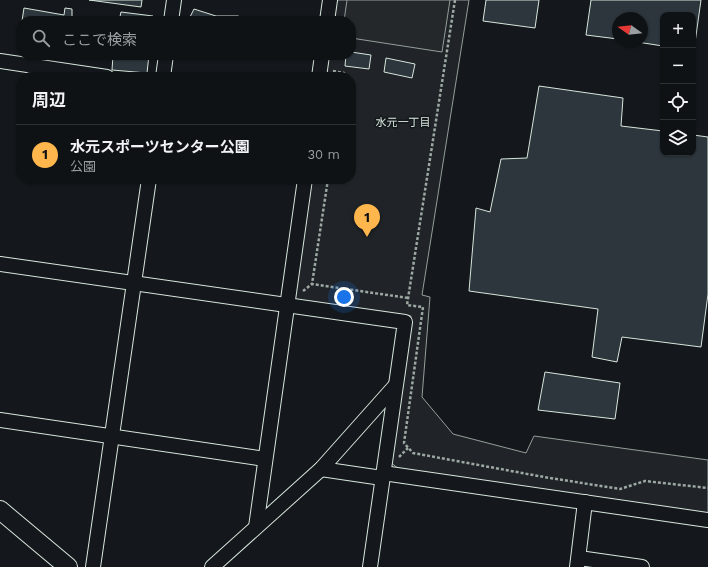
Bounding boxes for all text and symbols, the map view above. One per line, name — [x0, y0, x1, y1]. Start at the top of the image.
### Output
north arrow — [612, 12, 648, 48]
map controls — [660, 12, 696, 156]
button: + — [660, 12, 696, 48]
search box — [16, 16, 356, 60]
icon: search — [30, 27, 52, 49]
text: ここで検索 — [62, 31, 137, 49]
button: − — [660, 48, 696, 84]
button: locate — [660, 84, 696, 120]
text: 周辺 — [32, 90, 66, 110]
district label: 水元一丁目 — [376, 116, 431, 129]
button: layers — [660, 120, 696, 156]
text: 水元スポーツセンター公園 — [70, 138, 250, 156]
text: 1 — [42, 147, 48, 162]
text: 30 m — [308, 147, 340, 162]
text: 公園 — [70, 159, 96, 174]
pin: 1 — [354, 204, 380, 237]
your location — [334, 287, 354, 307]

